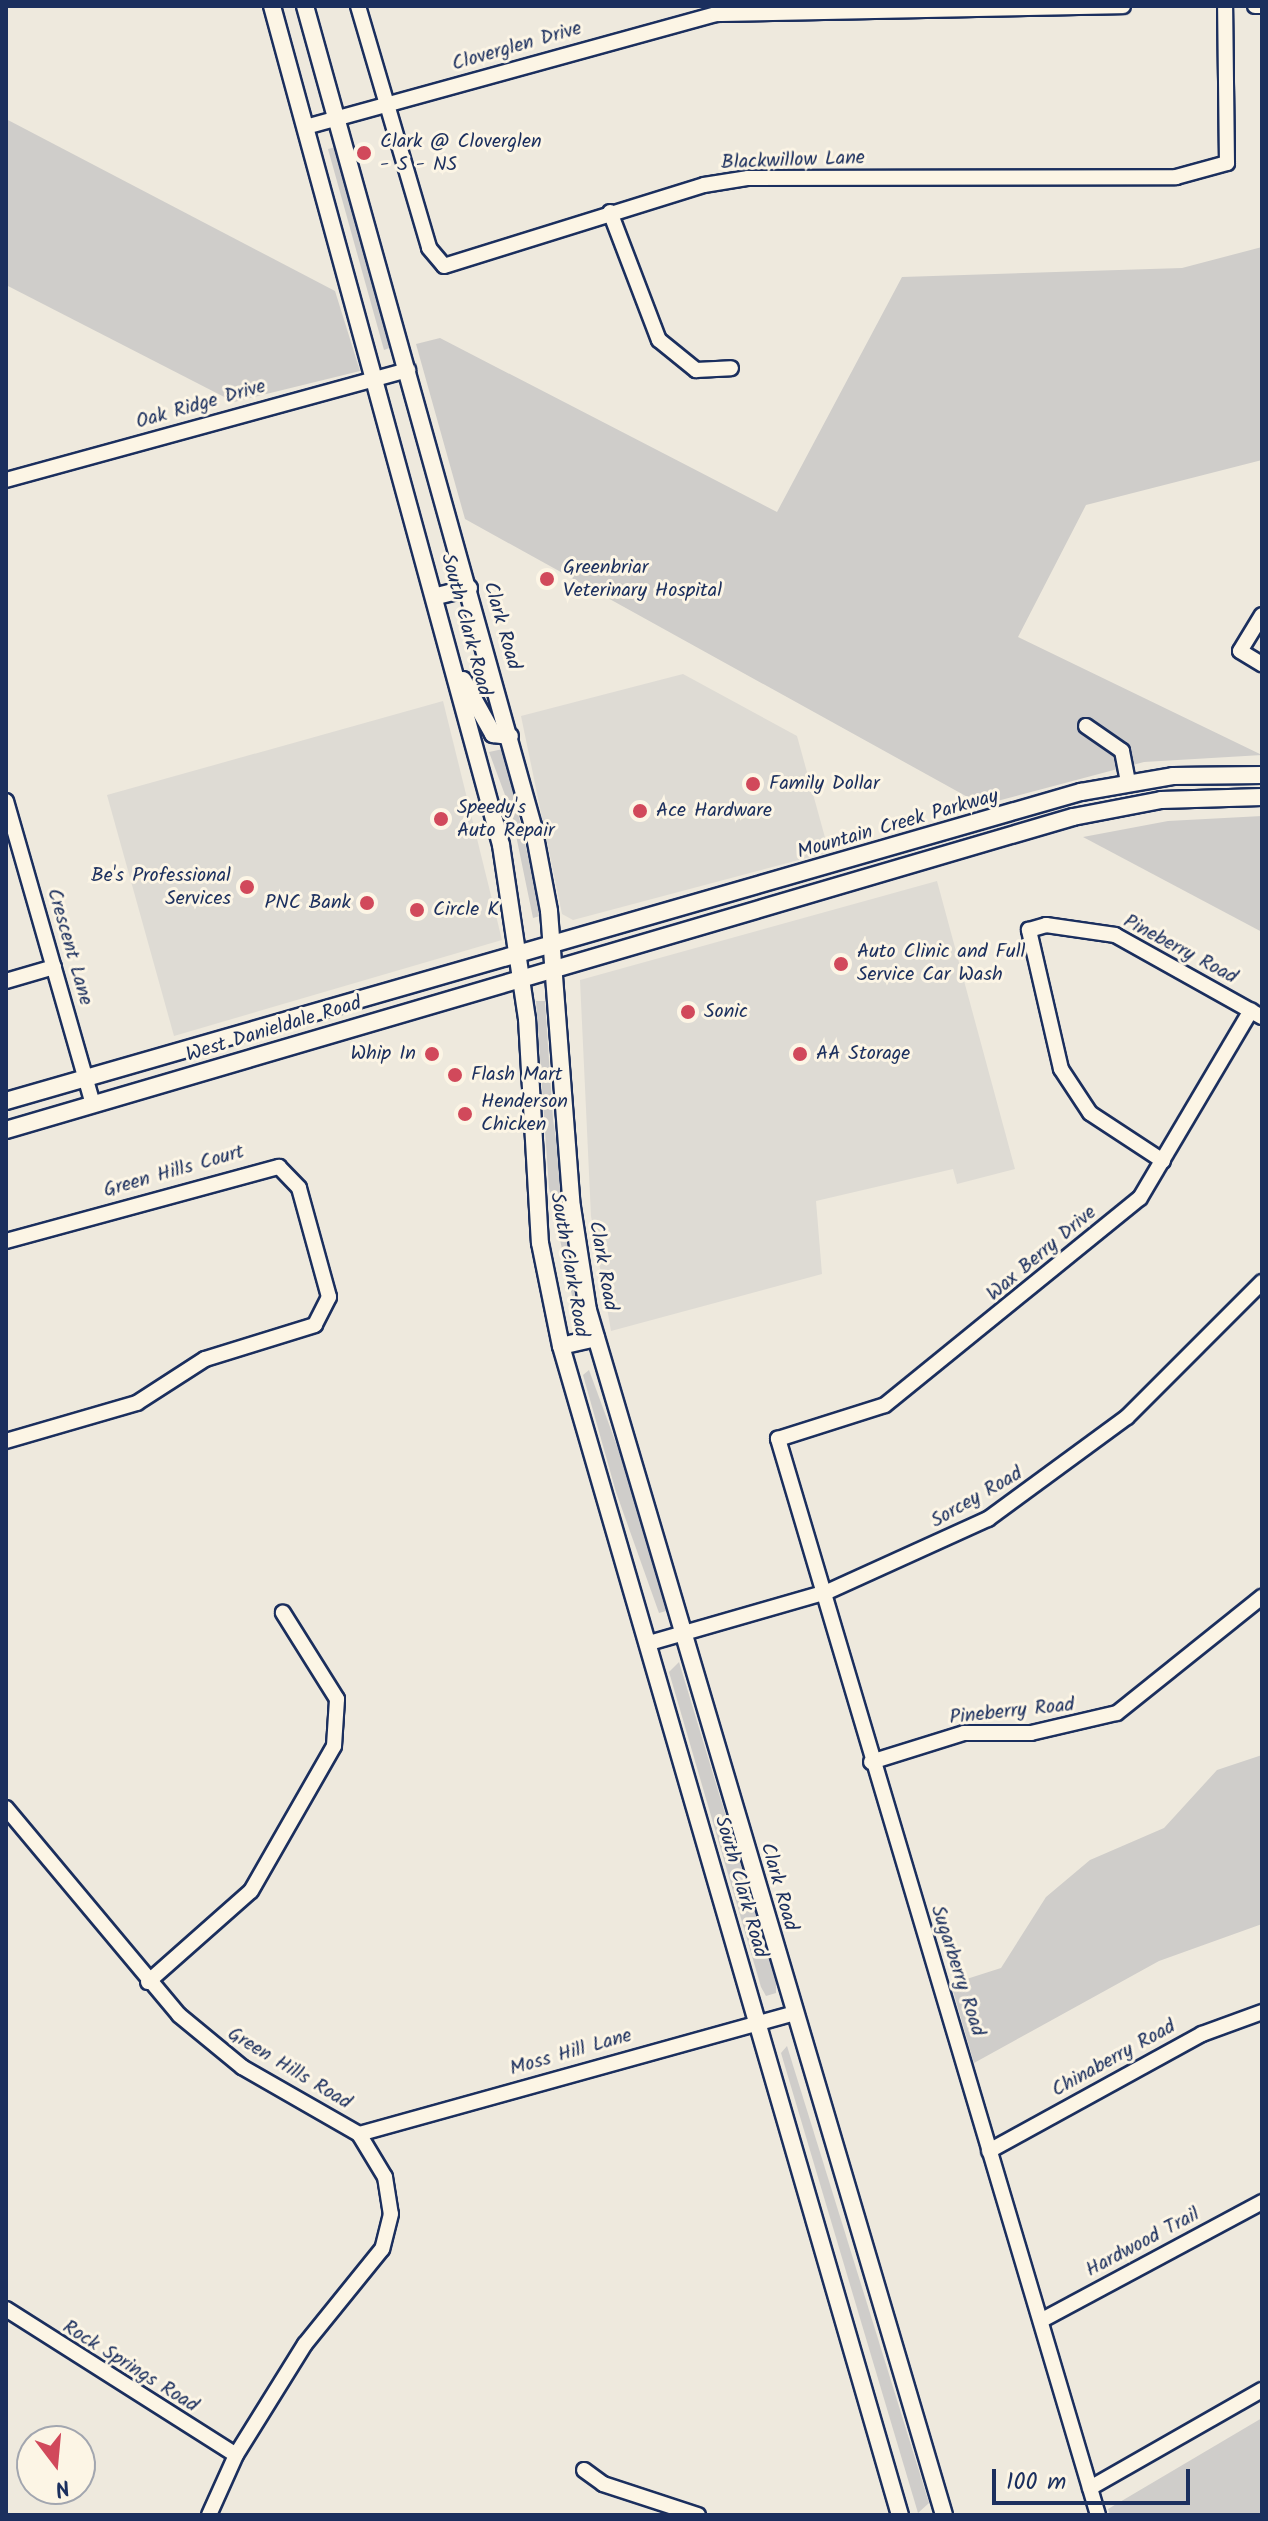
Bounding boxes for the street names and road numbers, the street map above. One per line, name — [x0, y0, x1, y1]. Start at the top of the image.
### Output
street label: Cloverglen Drive — [449, 17, 585, 77]
street label: Blackwillow Lane — [721, 146, 865, 176]
street label: Oak Ridge Drive — [133, 375, 269, 435]
street label: South Clark Road — [434, 551, 496, 699]
street label: Clark Road — [477, 579, 525, 673]
street label: Mountain Creek Parkway — [795, 785, 1001, 865]
street label: Crescent Lane — [41, 886, 97, 1008]
street label: Pineberry Road — [1119, 910, 1241, 990]
street label: West Danieldale Road — [184, 992, 364, 1068]
street label: Green Hills Court — [101, 1140, 247, 1204]
street label: South Clark Road — [543, 1191, 593, 1339]
street label: Wax Berry Drive — [982, 1201, 1102, 1307]
street label: Clark Road — [582, 1219, 622, 1313]
street label: Sorcey Road — [927, 1462, 1027, 1534]
street label: Pineberry Road — [948, 1694, 1076, 1730]
street label: South Clark Road — [708, 1813, 772, 1961]
street label: Clark Road — [754, 1840, 802, 1934]
street label: Sugarberry Road — [925, 1903, 989, 2039]
street label: Chinaberry Road — [1048, 2015, 1180, 2103]
street label: Green Hills Road — [223, 2023, 355, 2115]
street label: Moss Hill Lane — [507, 2024, 635, 2082]
street label: Hardwood Trail — [1082, 2203, 1204, 2283]
street label: Rock Springs Road — [58, 2316, 202, 2418]

